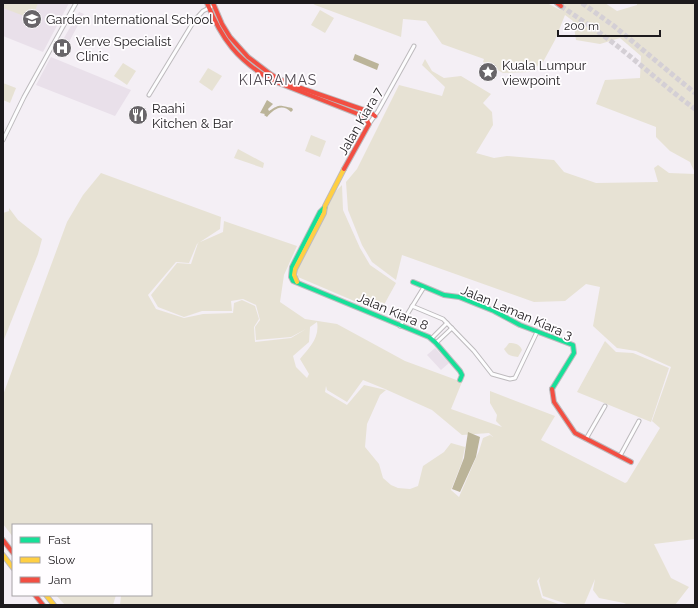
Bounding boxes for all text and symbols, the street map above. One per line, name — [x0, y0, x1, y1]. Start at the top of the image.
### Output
school or university icon: Garden International School — [21, 8, 43, 30]
place label: Garden International School — [46, 12, 213, 27]
scale bar — [558, 12, 660, 38]
text: 200 m — [564, 19, 599, 33]
place label: Verve Specialist Clinic — [76, 34, 172, 64]
hospital icon: Verve Specialist Clinic — [51, 37, 73, 59]
place label: Kuala Lumpur viewpoint — [502, 58, 587, 88]
place icon: Kuala Lumpur viewpoint — [477, 61, 499, 83]
district label: KIARAMAS — [239, 72, 317, 88]
street label: Jalan Kiara 7 — [335, 85, 386, 157]
place label: Raahi Kitchen & Bar — [152, 101, 233, 131]
restaurant icon: Raahi Kitchen & Bar — [127, 104, 149, 126]
street label: Jalan Laman Kiara 3 — [459, 282, 575, 343]
street label: Jalan Kiara 8 — [355, 290, 431, 333]
legend — [12, 524, 152, 596]
text: Fast — [48, 533, 71, 547]
text: Slow — [48, 553, 75, 567]
text: Jam — [48, 573, 71, 587]

